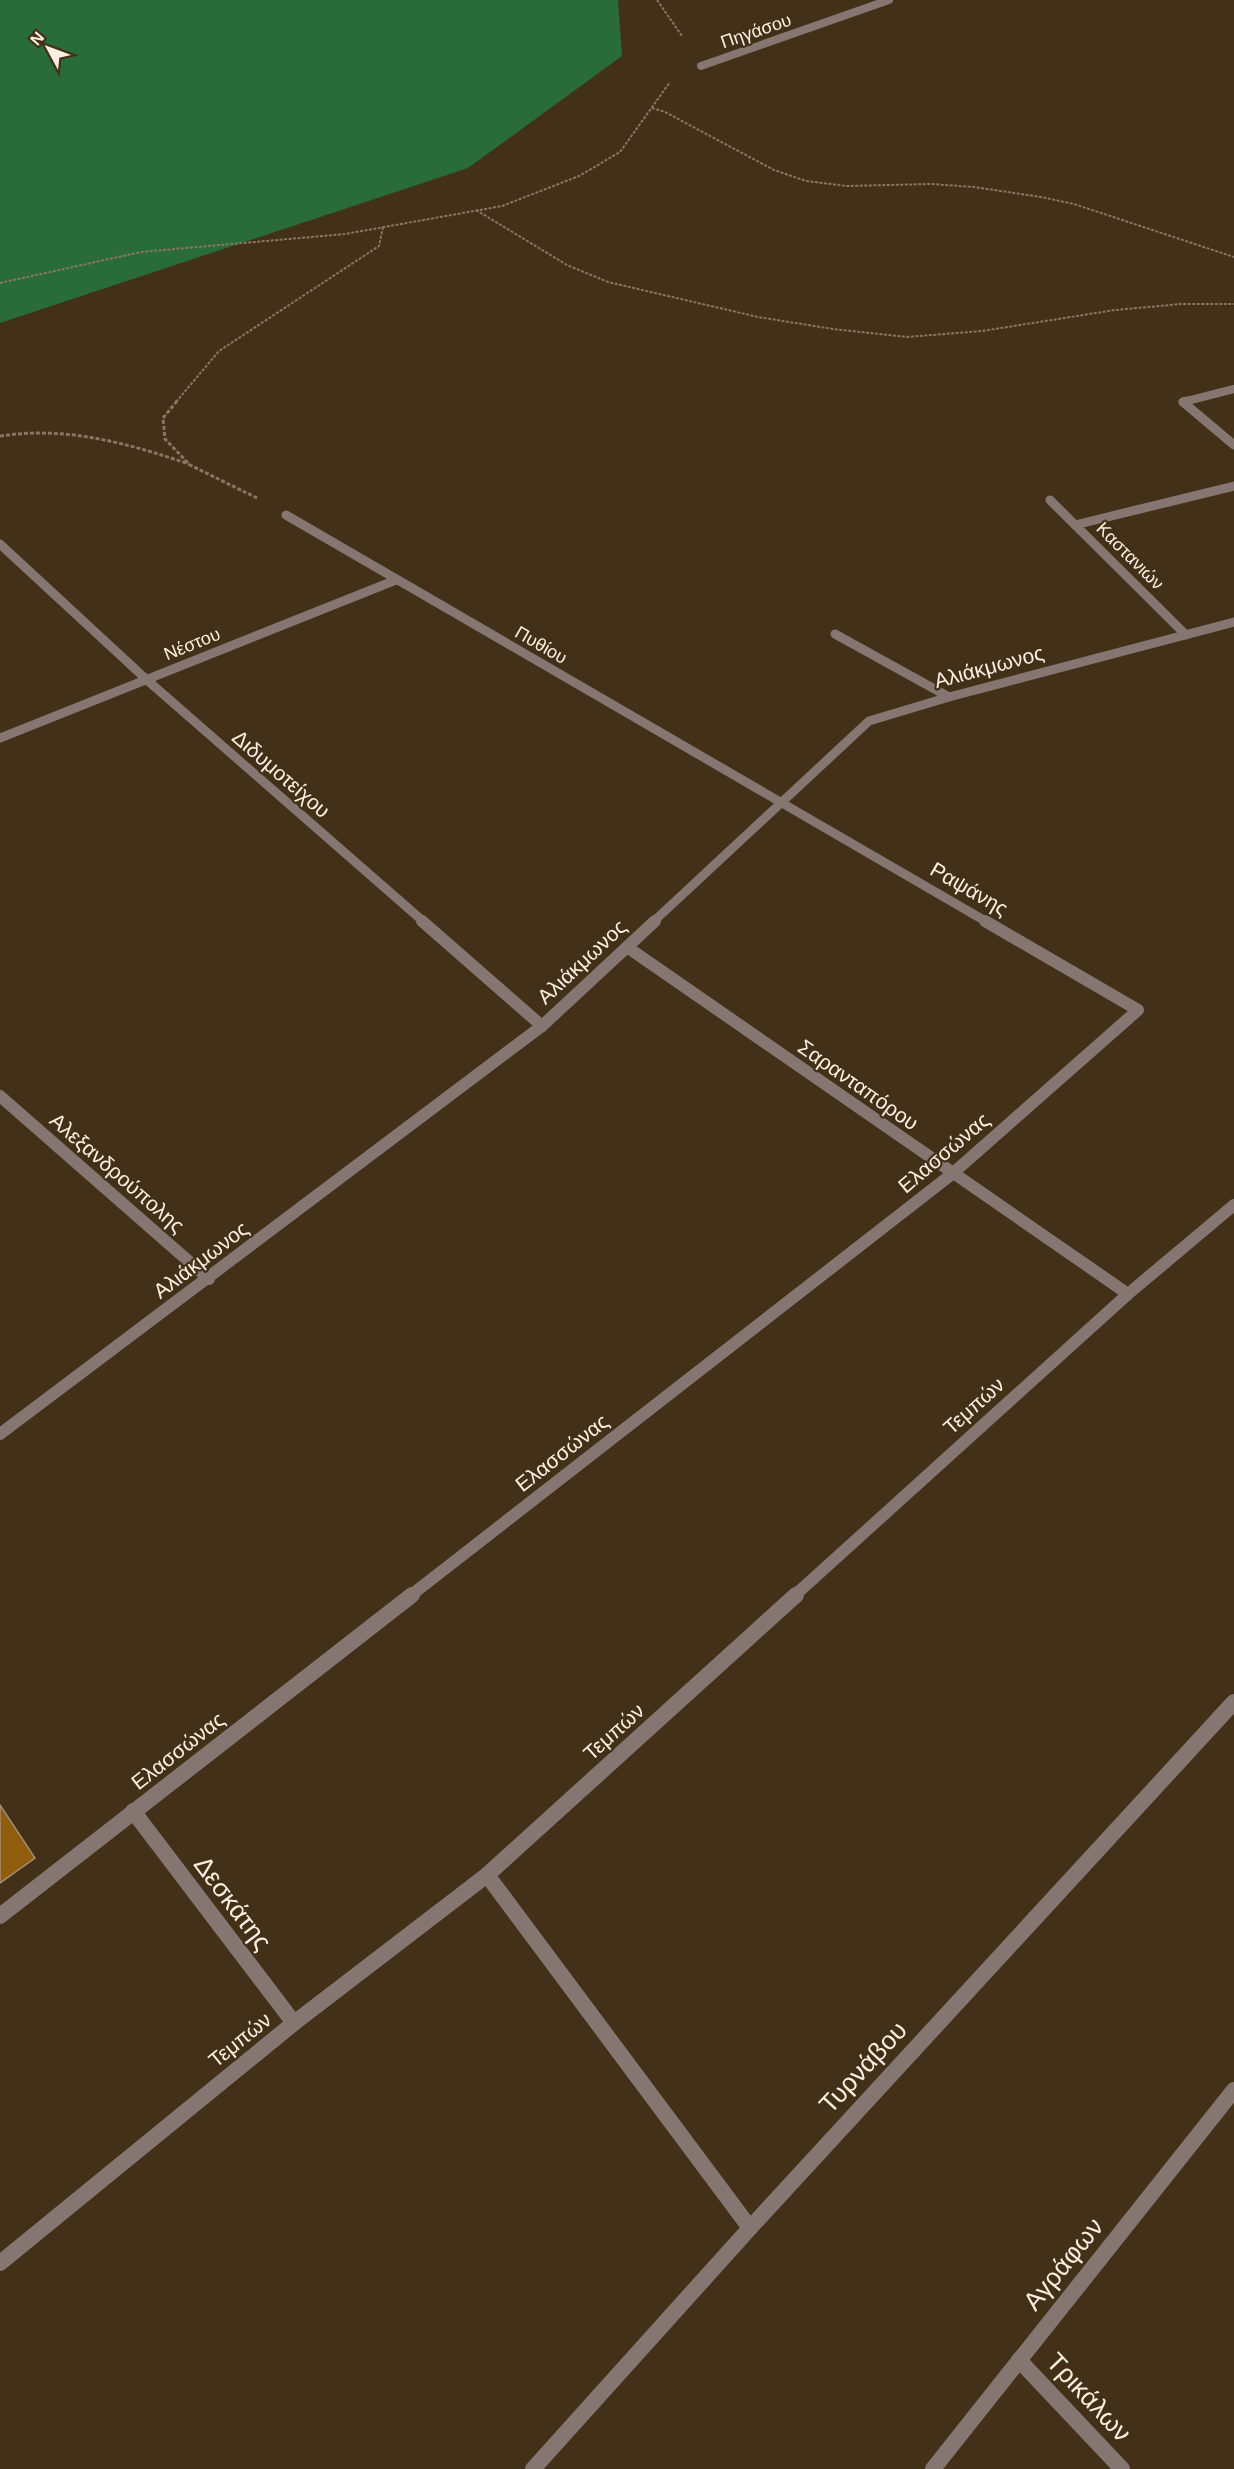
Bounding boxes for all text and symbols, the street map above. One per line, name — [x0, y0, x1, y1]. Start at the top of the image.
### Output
street label: Πηγάσου — [718, 10, 794, 52]
north arrow — [18, 18, 78, 78]
text: N — [27, 29, 47, 48]
street label: Καστανιών — [1092, 518, 1168, 594]
street label: Πυθίου — [511, 622, 571, 668]
street label: Νέστου — [161, 624, 223, 664]
street label: Αλιάκμωνος — [932, 641, 1046, 692]
street label: Διδυμοτείχου — [228, 725, 335, 822]
street label: Ραψάνης — [926, 857, 1012, 920]
street label: Αλιάκμωνος — [533, 915, 631, 1008]
street label: Σαρανταπόρου — [794, 1035, 923, 1134]
street label: Αλεξανδρούπολης — [46, 1108, 189, 1237]
street label: Ελασσώνας — [894, 1108, 994, 1197]
street label: Αλιάκμωνος — [149, 1217, 253, 1303]
street label: Τεμπών — [939, 1373, 1009, 1439]
street label: Ελασσώνας — [511, 1409, 613, 1496]
street label: Τεμπών — [579, 1699, 649, 1765]
street label: Ελασσώνας — [127, 1707, 229, 1794]
street label: Δεσκάτης — [188, 1850, 278, 1956]
street label: Τεμπών — [204, 2008, 275, 2072]
street label: Τυρνάβου — [813, 2015, 913, 2119]
street label: Αγράφων — [1017, 2212, 1109, 2316]
street label: Τρικάλων — [1040, 2347, 1138, 2447]

